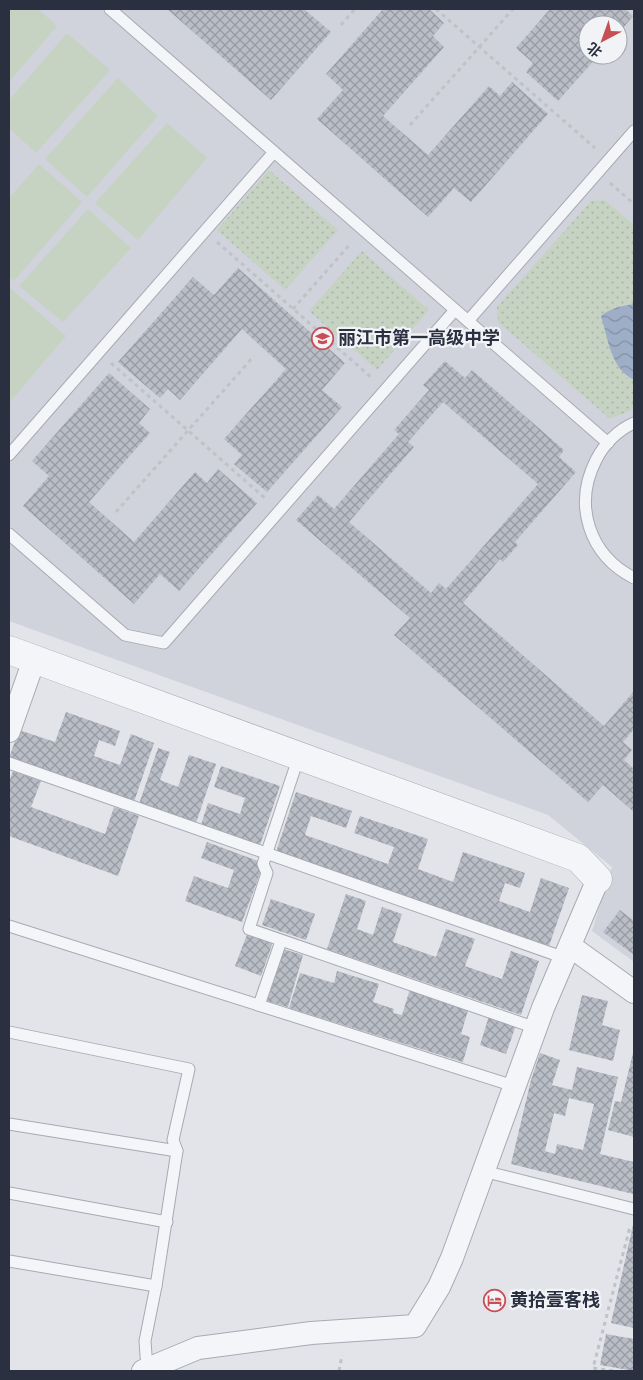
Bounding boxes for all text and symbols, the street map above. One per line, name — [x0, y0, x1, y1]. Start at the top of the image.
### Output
north arrow — [578, 15, 628, 65]
text: 北 — [584, 38, 606, 60]
school or university icon: 丽江市第一高级中学 — [310, 326, 334, 350]
place label: 丽江市第一高级中学 — [338, 327, 500, 349]
hotel icon: 黄拾壹客栈 — [482, 1288, 506, 1312]
place label: 黄拾壹客栈 — [510, 1289, 600, 1311]

